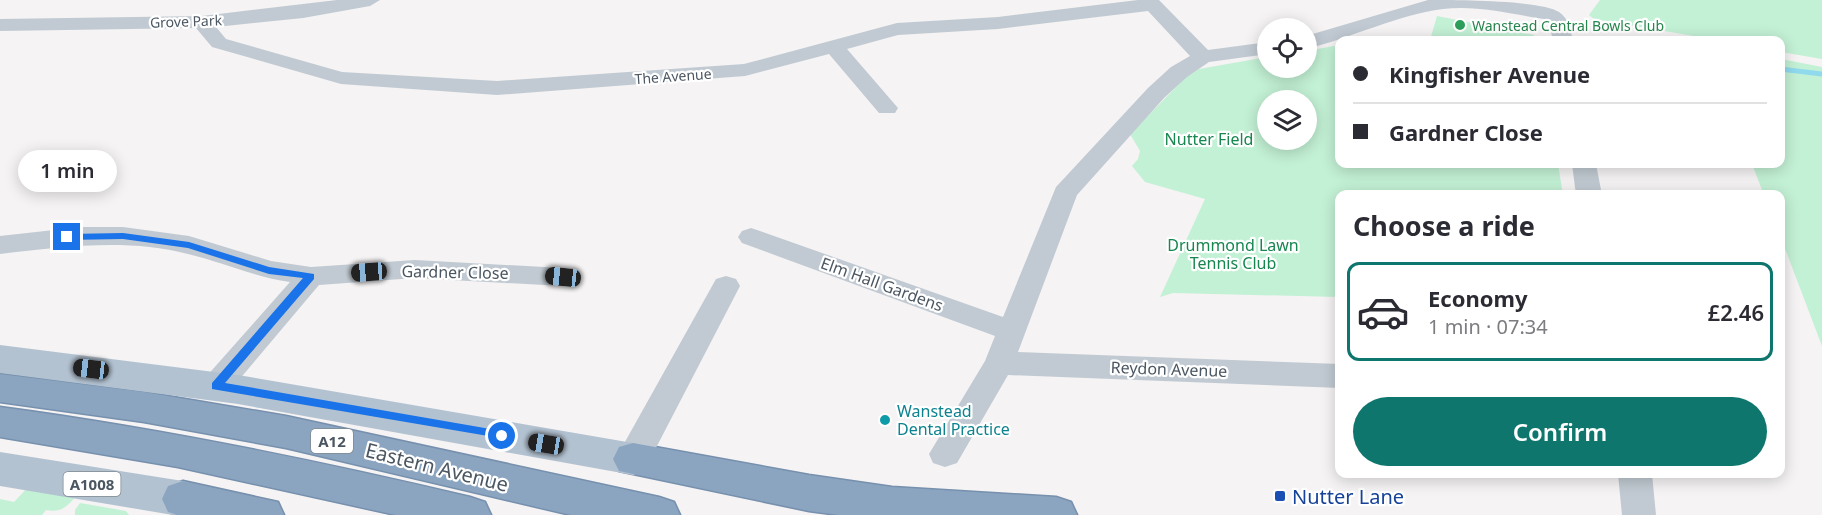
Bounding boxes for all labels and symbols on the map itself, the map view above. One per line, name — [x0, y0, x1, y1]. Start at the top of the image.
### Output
street label: Grove Park — [150, 10, 223, 32]
place label: Wanstead Central Bowls Club — [1472, 16, 1664, 35]
marker: Wanstead Central Bowls Club — [1453, 18, 1467, 32]
street label: The Avenue — [634, 64, 712, 88]
park label: Nutter Field — [1165, 128, 1253, 150]
callout: 1 min — [17, 150, 116, 192]
route end — [53, 223, 80, 250]
park label: Drummond Lawn Tennis Club — [1167, 234, 1299, 274]
street label: Elm Hall Gardens — [818, 252, 946, 316]
street label: Gardner Close — [401, 260, 509, 284]
car — [350, 262, 388, 282]
car — [544, 266, 582, 288]
street label: Reydon Avenue — [1110, 356, 1228, 382]
car — [72, 358, 110, 380]
place label: Wanstead Dental Practice — [897, 400, 1010, 440]
marker: Wanstead Dental Practice — [878, 413, 892, 427]
route start — [488, 422, 515, 449]
road number: A12 — [311, 429, 353, 453]
car — [527, 432, 565, 456]
street label: Eastern Avenue — [363, 436, 511, 498]
road number: A1008 — [64, 472, 121, 496]
place label: Nutter Lane — [1292, 483, 1404, 510]
marker: Nutter Lane — [1273, 489, 1287, 503]

